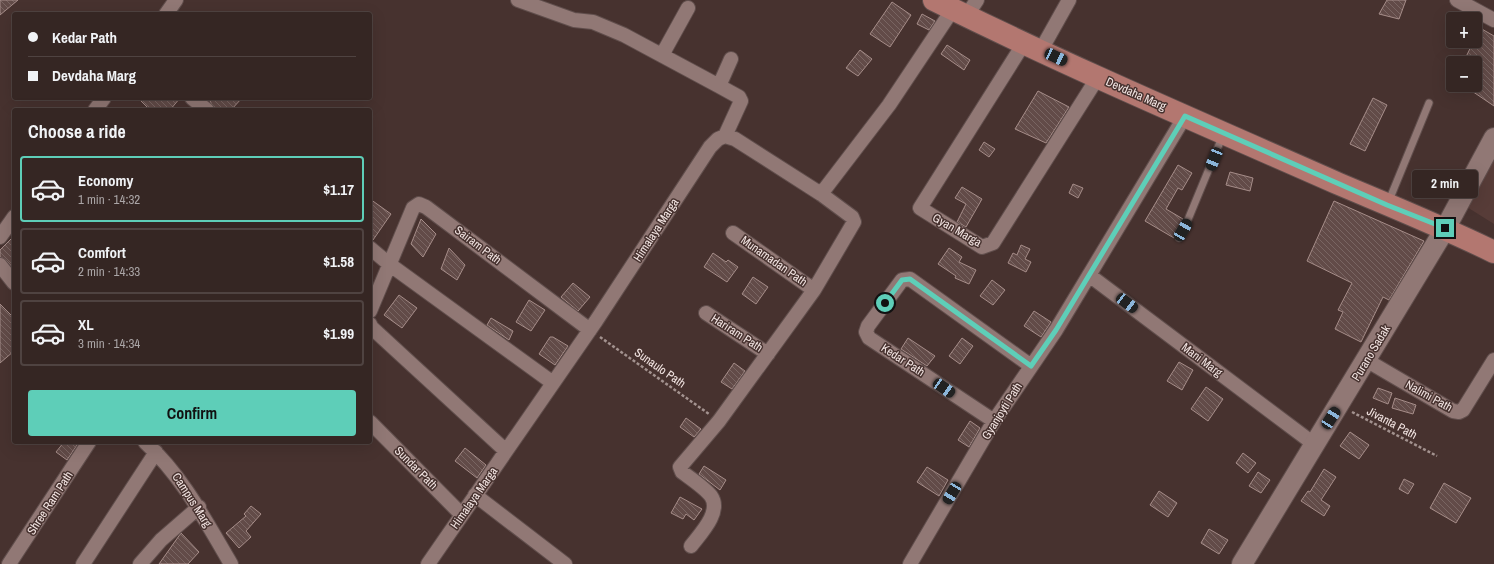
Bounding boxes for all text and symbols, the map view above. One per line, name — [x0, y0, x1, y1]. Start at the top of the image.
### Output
map controls — [1446, 12, 1482, 92]
button: + — [1446, 12, 1482, 48]
text: Kedar Path — [52, 27, 117, 48]
car — [1043, 46, 1069, 68]
button: − — [1446, 56, 1482, 92]
text: Devdaha Marg — [52, 65, 136, 86]
street label: Devdaha Marg — [1103, 74, 1169, 115]
text: Choose a ride — [28, 119, 126, 144]
car — [1204, 146, 1224, 172]
text: Economy — [78, 170, 133, 191]
callout: 2 min — [1412, 170, 1478, 198]
icon: car — [30, 171, 66, 207]
text: 2 min — [1431, 175, 1459, 192]
text: $1.17 — [323, 179, 354, 200]
text: 1 min · 14:32 — [78, 191, 140, 208]
street label: Himalaya Marga — [630, 195, 683, 265]
street label: Gyan Marga — [930, 210, 985, 251]
car — [1172, 217, 1194, 243]
route end — [1436, 219, 1454, 237]
street label: Sairam Path — [451, 222, 505, 268]
street label: Munamadan Path — [738, 232, 810, 290]
text: Comfort — [78, 242, 126, 263]
icon: car — [30, 243, 66, 279]
text: $1.58 — [323, 251, 354, 272]
text: 2 min · 14:33 — [78, 263, 140, 280]
car — [1114, 291, 1140, 315]
route start — [876, 294, 894, 312]
street label: Hariram Path — [708, 310, 766, 356]
text: XL — [78, 314, 94, 335]
icon: car — [30, 315, 66, 351]
street label: Purano Sadak — [1348, 322, 1394, 384]
text: $1.99 — [323, 323, 354, 344]
text: 3 min · 14:34 — [78, 335, 140, 352]
street label: Mani Marg — [1178, 339, 1226, 381]
street label: Kedar Path — [878, 340, 928, 380]
street label: Sunaulo Path — [631, 344, 689, 392]
car — [931, 376, 957, 400]
street label: Nalimi Path — [1403, 377, 1455, 415]
street label: Gyanjoyti Path — [978, 379, 1026, 443]
button: Confirm — [28, 390, 356, 436]
street label: Jivanta Path — [1364, 403, 1420, 443]
car — [1319, 405, 1343, 431]
street label: Sundar Path — [391, 443, 441, 493]
street label: Himalaya Marga — [447, 463, 502, 532]
street label: Shree Ram Path — [23, 468, 77, 538]
street label: Campus Marg — [168, 470, 216, 531]
car — [941, 480, 963, 506]

